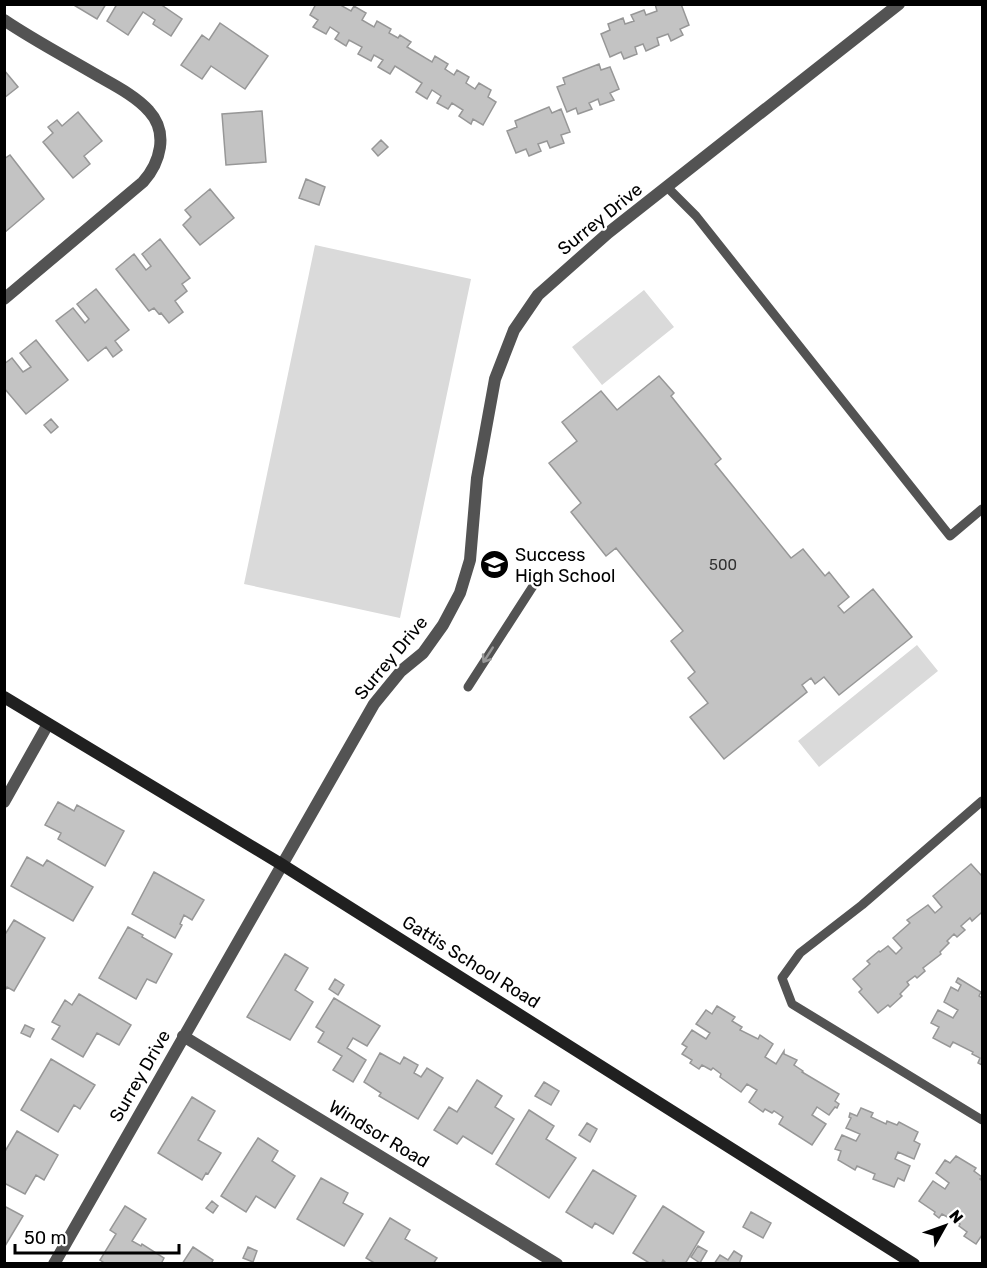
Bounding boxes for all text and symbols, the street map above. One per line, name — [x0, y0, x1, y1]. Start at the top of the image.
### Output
street label: Surrey Drive — [553, 178, 647, 260]
place label: Success High School — [515, 544, 615, 587]
school or university icon: Success High School — [478, 549, 510, 581]
house number: 500 — [709, 556, 737, 574]
street label: Surrey Drive — [350, 612, 432, 704]
one-way arrow — [482, 647, 495, 664]
street label: Gattis School Road — [398, 911, 544, 1013]
street label: Surrey Drive — [105, 1026, 175, 1126]
street label: Windsor Road — [325, 1095, 433, 1173]
north arrow — [915, 1196, 975, 1256]
text: N — [945, 1206, 967, 1227]
scale bar — [15, 1217, 178, 1255]
text: 50 m — [24, 1227, 67, 1249]

